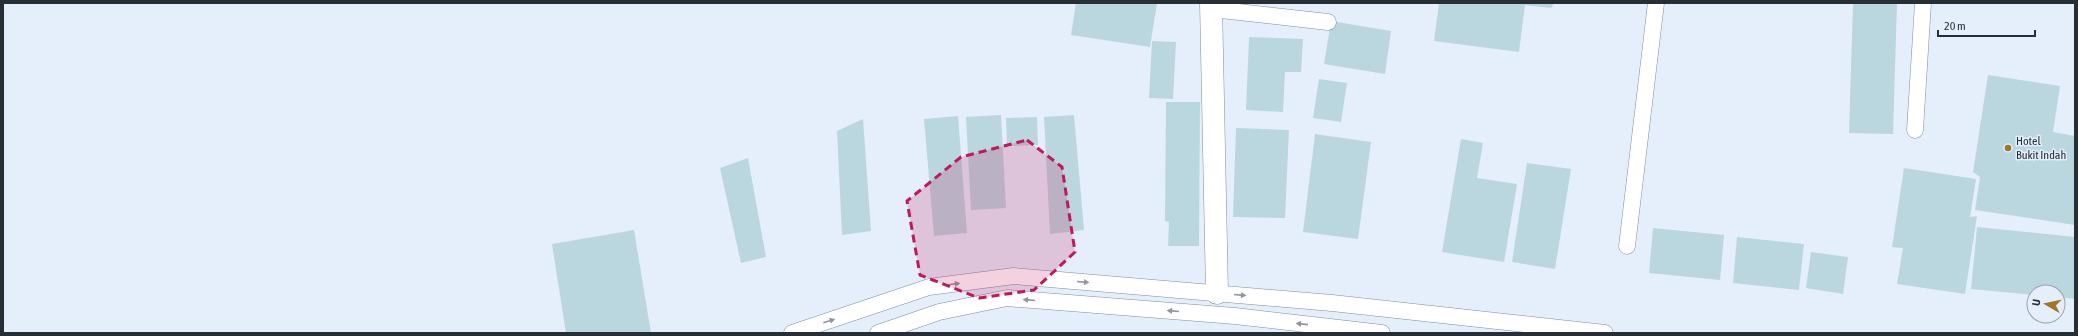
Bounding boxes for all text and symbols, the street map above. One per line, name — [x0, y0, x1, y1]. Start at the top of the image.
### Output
scale bar — [1938, 12, 2035, 38]
text: 20 m — [1944, 19, 1966, 33]
place label: Hotel Bukit Indah — [2016, 134, 2066, 162]
marker: Hotel Bukit Indah — [2003, 143, 2013, 153]
one-way arrow — [1077, 279, 1089, 286]
one-way arrow — [947, 281, 960, 287]
north arrow — [2026, 284, 2066, 324]
one-way arrow — [1234, 292, 1246, 299]
one-way arrow — [1023, 297, 1035, 303]
text: U — [2030, 298, 2043, 307]
one-way arrow — [1167, 308, 1179, 315]
one-way arrow — [824, 317, 836, 323]
one-way arrow — [1296, 321, 1308, 327]

